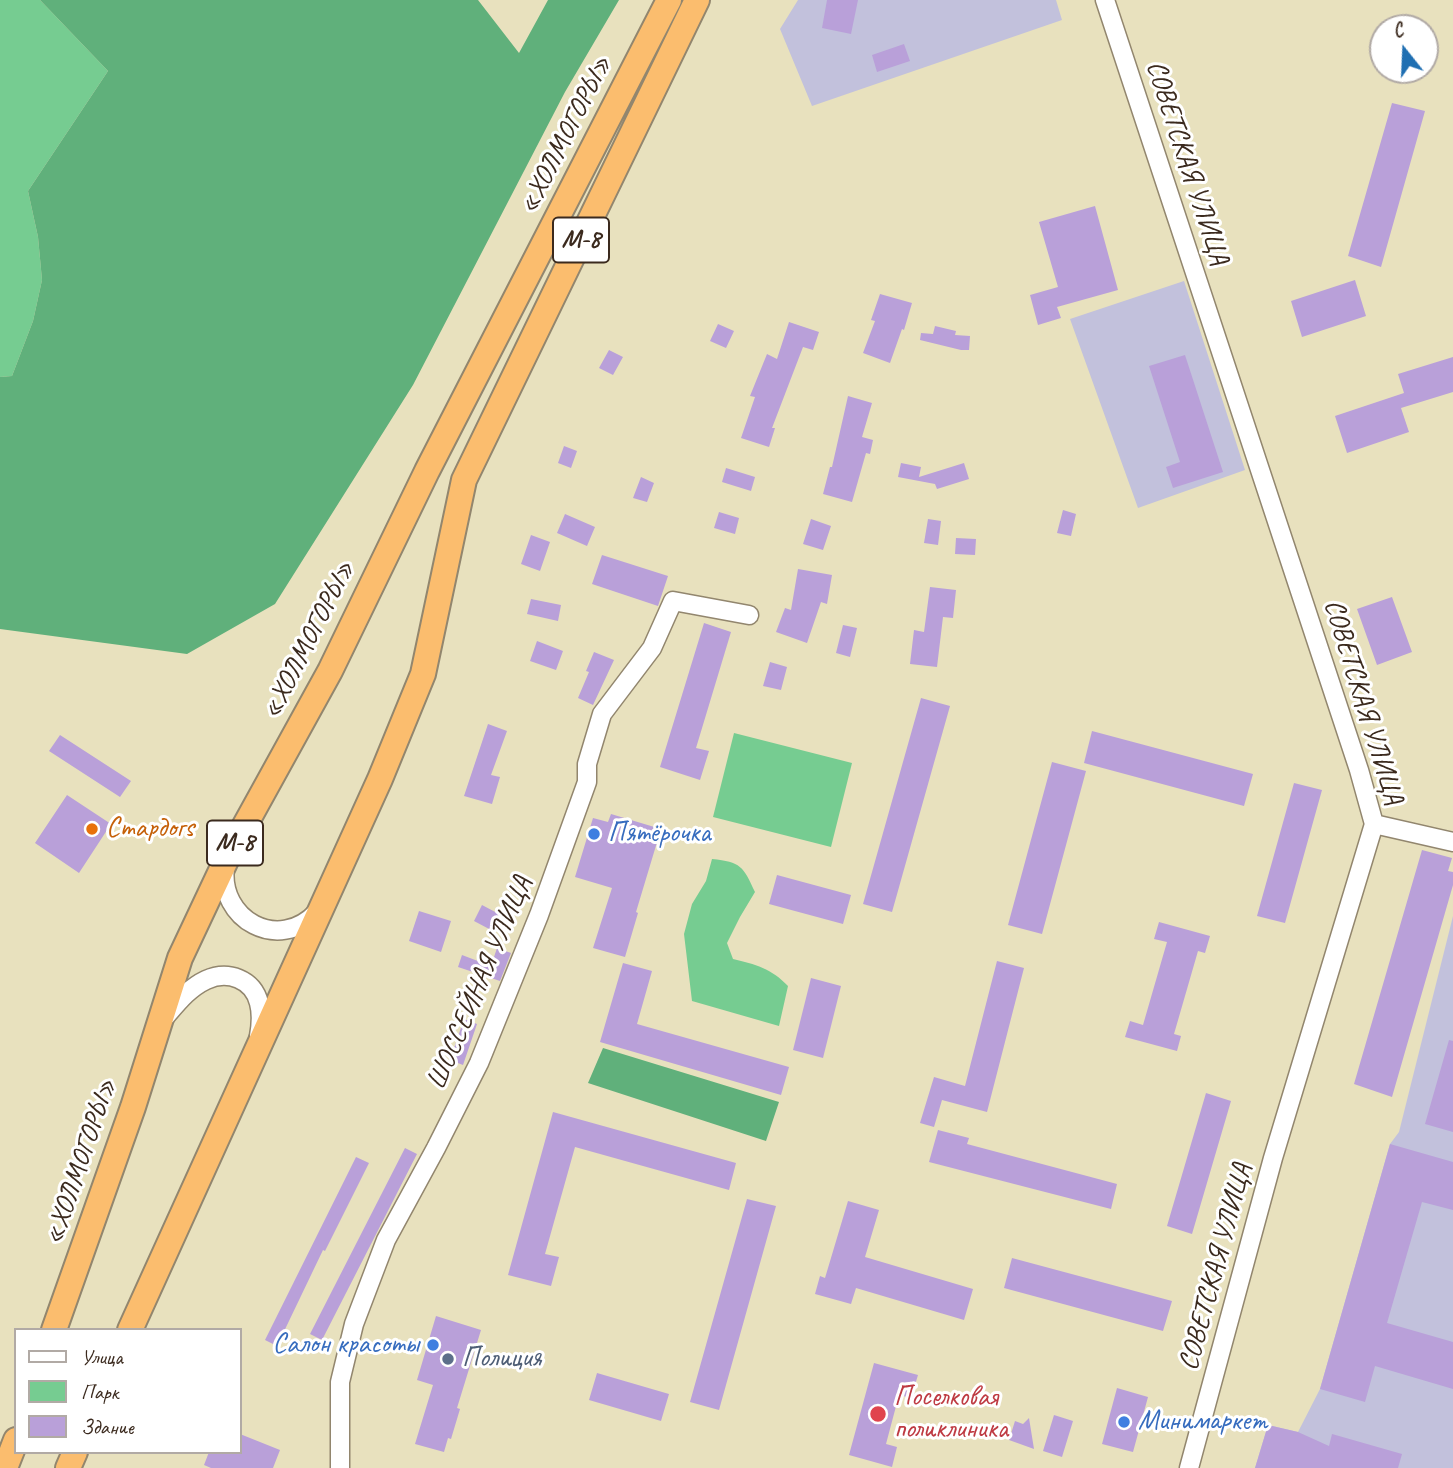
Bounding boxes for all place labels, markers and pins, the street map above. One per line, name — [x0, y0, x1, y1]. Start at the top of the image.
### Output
place label: Стардогs — [106, 812, 194, 846]
place label: Пятёрочка — [608, 817, 711, 851]
marker: Стардогs — [84, 821, 100, 837]
marker: Пятёрочка — [586, 826, 602, 842]
place label: Салон красоты — [272, 1328, 419, 1362]
marker: Салон красоты — [425, 1337, 441, 1353]
place label: Полиция — [462, 1342, 541, 1376]
marker: Полиция — [440, 1351, 456, 1367]
place label: Поселковая поликлиника — [894, 1381, 1008, 1447]
marker: Поселковая поликлиника — [868, 1404, 888, 1424]
place label: Минимаркет — [1138, 1405, 1267, 1439]
marker: Минимаркет — [1116, 1414, 1132, 1430]

